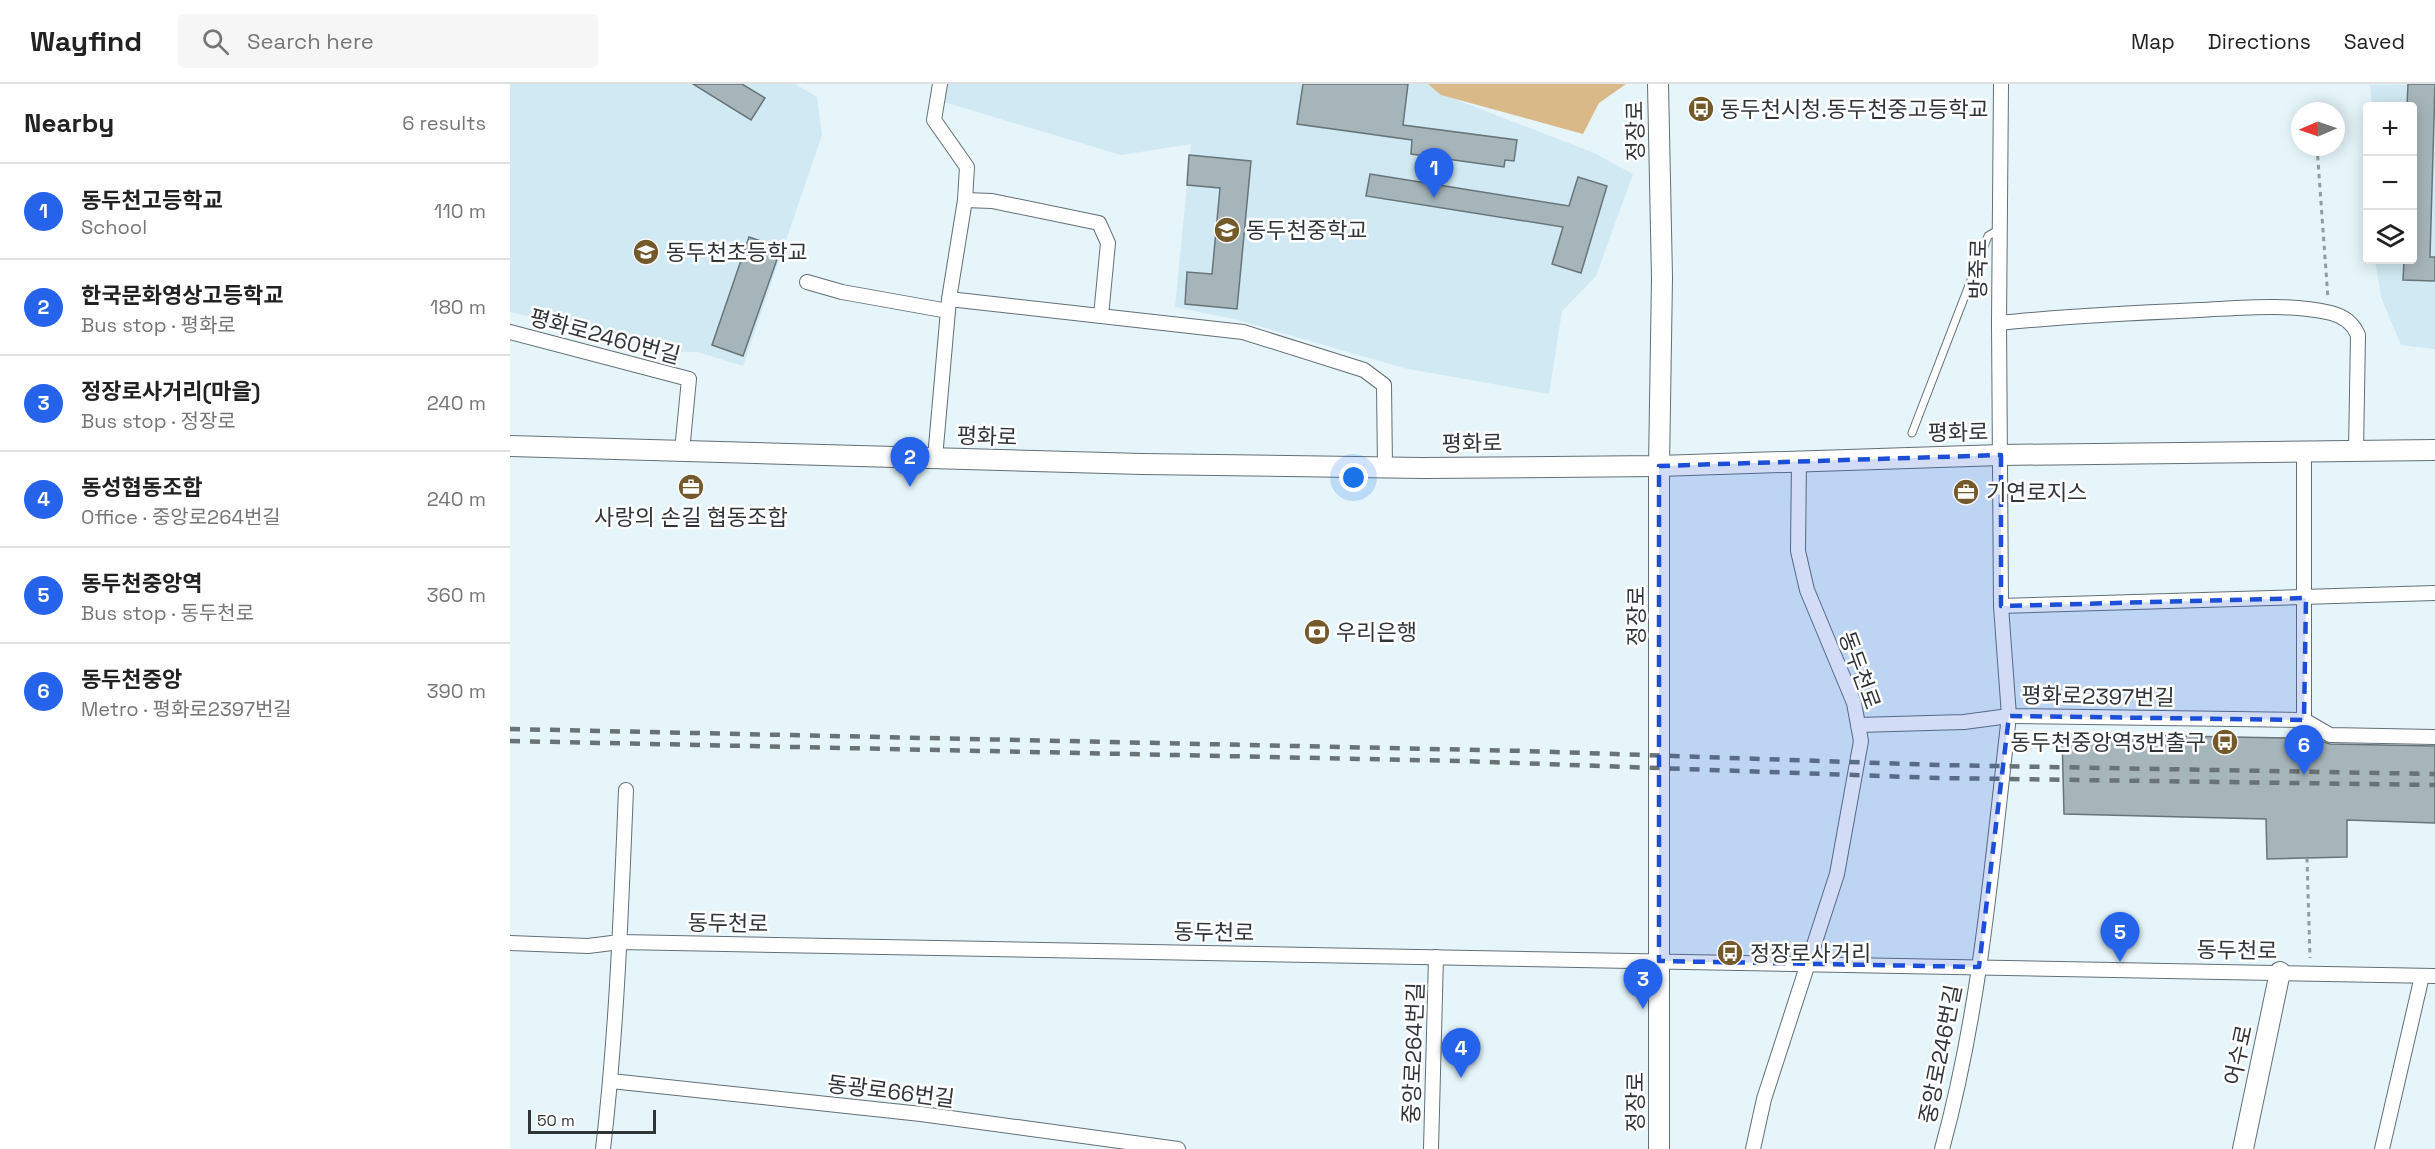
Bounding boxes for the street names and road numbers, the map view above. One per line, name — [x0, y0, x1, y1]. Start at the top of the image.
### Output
street label: 정장로 — [1620, 100, 1650, 162]
street label: 방죽로 — [1963, 238, 1993, 300]
street label: 평화로2460번길 — [526, 302, 684, 370]
street label: 평화로 — [1927, 417, 1989, 447]
street label: 평화로 — [956, 421, 1018, 451]
street label: 평화로 — [1441, 428, 1503, 458]
street label: 정장로 — [1622, 586, 1650, 646]
street label: 동두천로 — [1833, 627, 1887, 713]
street label: 평화로2397번길 — [2021, 681, 2175, 711]
street label: 동두천로 — [687, 908, 769, 938]
street label: 동두천로 — [1173, 917, 1255, 947]
street label: 동두천로 — [2196, 935, 2278, 965]
street label: 중앙로264번길 — [1397, 982, 1429, 1124]
street label: 중앙로246번길 — [1913, 982, 1967, 1126]
street label: 어수로 — [2218, 1022, 2258, 1088]
street label: 동광로66번길 — [826, 1069, 956, 1113]
street label: 정장로 — [1621, 1072, 1649, 1132]

